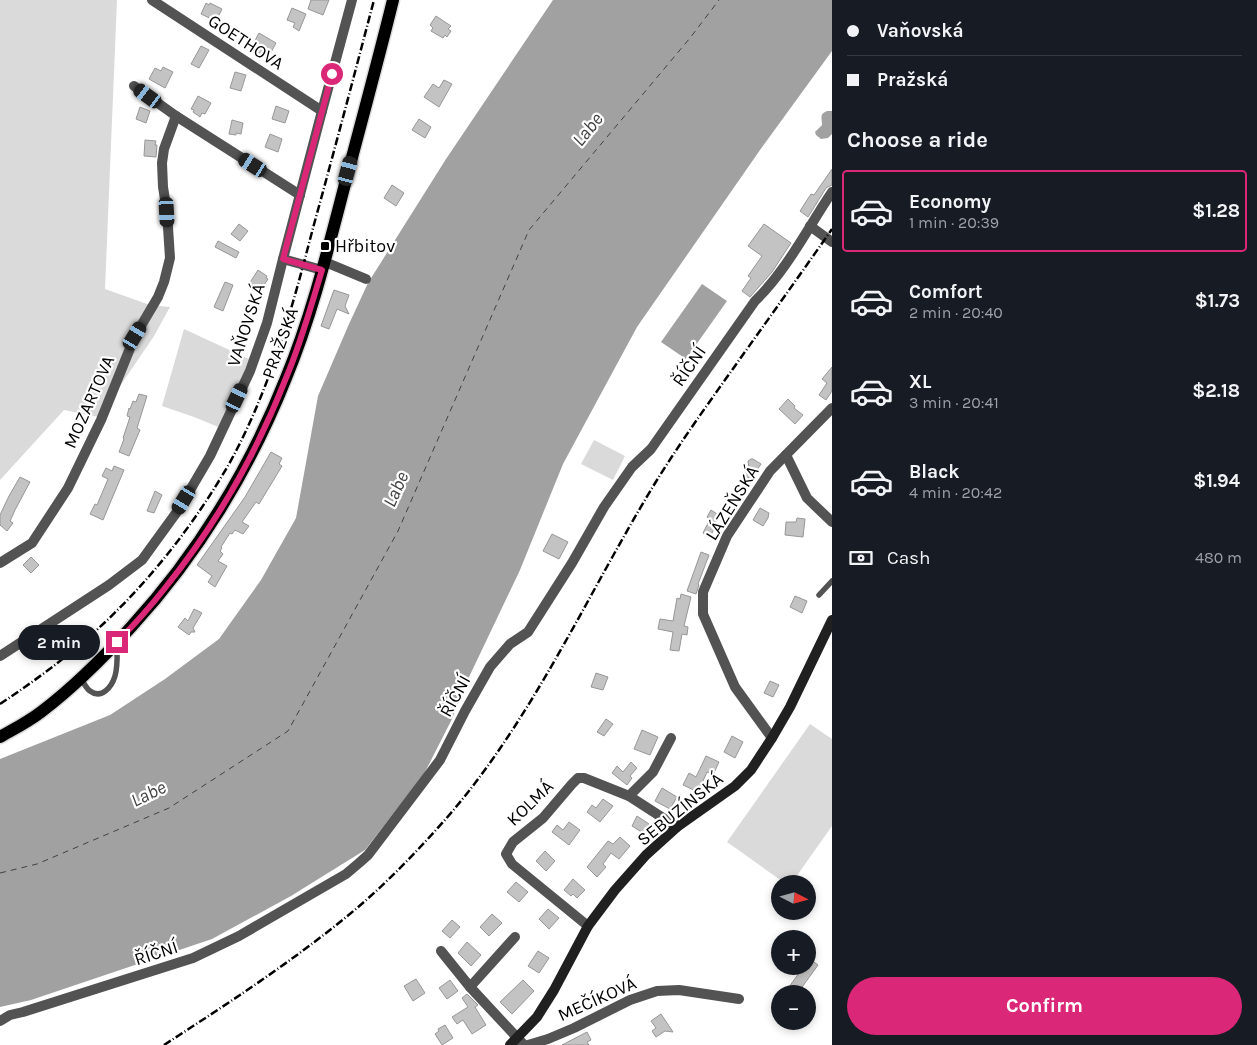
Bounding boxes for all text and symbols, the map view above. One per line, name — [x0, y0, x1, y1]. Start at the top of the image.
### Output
street label: GOETHOVA — [204, 9, 288, 75]
text: Vaňovská — [877, 20, 964, 42]
route start — [321, 63, 343, 85]
text: Pražská — [877, 69, 948, 91]
car — [131, 81, 164, 111]
water label: Labe — [568, 108, 608, 151]
text: Choose a ride — [847, 127, 988, 153]
car — [236, 151, 269, 179]
car — [336, 155, 359, 187]
icon: car — [849, 189, 894, 234]
text: Economy — [909, 191, 991, 213]
car — [158, 197, 175, 227]
text: $1.28 — [1192, 200, 1240, 222]
text: 1 min · 20:39 — [909, 213, 999, 232]
place label: Hřbitov — [335, 235, 395, 257]
marker: Hřbitov — [319, 240, 331, 252]
icon: car — [849, 279, 894, 324]
street label: VAŇOVSKÁ — [221, 280, 270, 369]
text: Comfort — [909, 281, 983, 303]
text: $1.73 — [1195, 290, 1240, 312]
text: 2 min · 20:40 — [909, 303, 1003, 322]
street label: PRAŽSKÁ — [256, 304, 303, 382]
car — [120, 319, 149, 353]
street label: ŘÍČNÍ — [666, 340, 711, 391]
street label: MOZARTOVA — [59, 352, 119, 452]
icon: car — [849, 369, 894, 414]
text: XL — [909, 371, 931, 393]
text: $2.18 — [1192, 380, 1240, 402]
car — [223, 381, 250, 415]
text: 3 min · 20:41 — [909, 393, 999, 412]
icon: car — [849, 459, 894, 504]
street label: LÁZEŇSKÁ — [700, 461, 764, 544]
text: Black — [909, 461, 960, 483]
water label: Labe — [378, 468, 413, 510]
text: $1.94 — [1193, 470, 1240, 492]
car — [169, 483, 198, 517]
text: 4 min · 20:42 — [909, 483, 1002, 502]
icon: cash — [847, 544, 875, 572]
text: Cash — [887, 547, 931, 569]
text: 480 m — [1195, 548, 1242, 567]
callout: 2 min — [17, 624, 100, 660]
route end — [106, 631, 128, 653]
text: 2 min — [37, 633, 81, 652]
street label: ŘÍČNÍ — [434, 670, 476, 721]
street label: SEBUZÍNSKÁ — [632, 767, 727, 850]
street label: KOLMÁ — [501, 775, 558, 831]
water label: Labe — [127, 776, 170, 812]
north arrow — [771, 875, 816, 920]
map controls — [771, 875, 816, 1030]
button: + — [771, 930, 816, 975]
street label: ŘÍČNÍ — [131, 934, 181, 970]
street label: MEČÍKOVÁ — [554, 971, 640, 1026]
button: Confirm — [847, 977, 1242, 1035]
button: − — [771, 985, 816, 1030]

